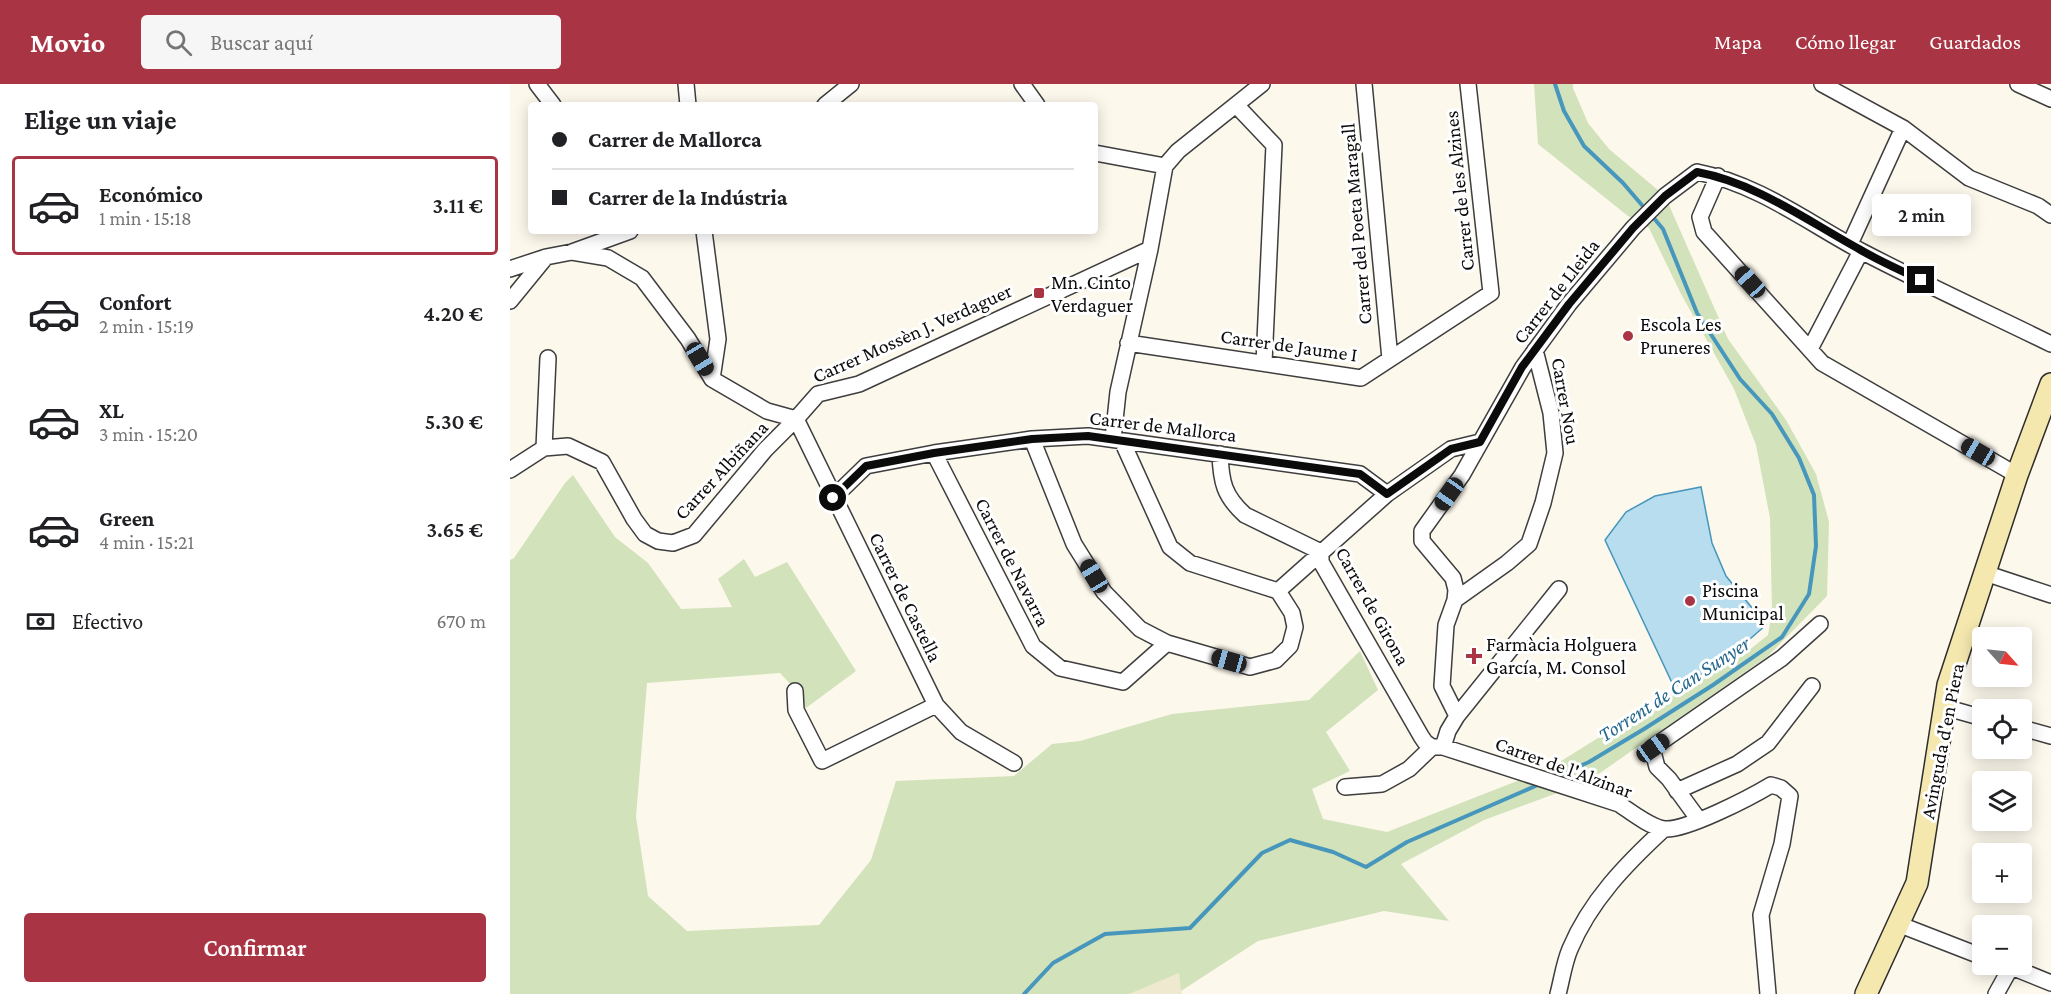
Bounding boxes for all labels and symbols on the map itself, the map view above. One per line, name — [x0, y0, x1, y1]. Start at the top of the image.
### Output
street label: Carrer de les Alzines — [1440, 110, 1478, 272]
street label: Carrer del Poeta Maragall — [1336, 122, 1377, 325]
callout: 2 min — [1872, 193, 1970, 235]
street label: Carrer de Lleida — [1508, 234, 1604, 348]
car — [1731, 263, 1769, 301]
route end — [1907, 266, 1934, 293]
place label: Mn. Cinto Verdaguer — [1051, 271, 1133, 317]
street label: Carrer Mossèn J. Verdaguer — [809, 279, 1016, 388]
marker: Mn. Cinto Verdaguer — [1032, 286, 1046, 300]
place label: Escola Les Pruneres — [1640, 313, 1722, 358]
street label: Carrer de Jaume I — [1219, 325, 1359, 366]
marker: Escola Les Pruneres — [1621, 329, 1635, 343]
car — [683, 339, 717, 379]
street label: Carrer Nou — [1548, 356, 1585, 447]
street label: Carrer de Mallorca — [1088, 406, 1238, 446]
street label: Carrer Albiñana — [670, 416, 772, 524]
car — [1958, 435, 1998, 469]
car — [1431, 474, 1467, 514]
route start — [819, 484, 846, 511]
street label: Carrer de Navarra — [971, 494, 1055, 630]
street label: Carrer de Castella — [865, 529, 947, 665]
street label: Carrer de Girona — [1331, 543, 1415, 669]
car — [1077, 556, 1111, 596]
place label: Piscina Municipal — [1702, 579, 1784, 625]
marker: Piscina Municipal — [1683, 594, 1697, 608]
north arrow — [1972, 627, 2032, 687]
water label: Torrent de Can Sunyer — [1594, 631, 1755, 747]
place label: Farmàcia Holguera García, M. Consol — [1486, 633, 1637, 678]
car — [1209, 647, 1249, 675]
marker: Farmàcia Holguera García, M. Consol — [1467, 649, 1481, 663]
street label: Avinguda d'en Piera — [1916, 661, 1969, 821]
car — [1633, 730, 1673, 766]
street label: Carrer de l'Alzinar — [1492, 732, 1636, 802]

